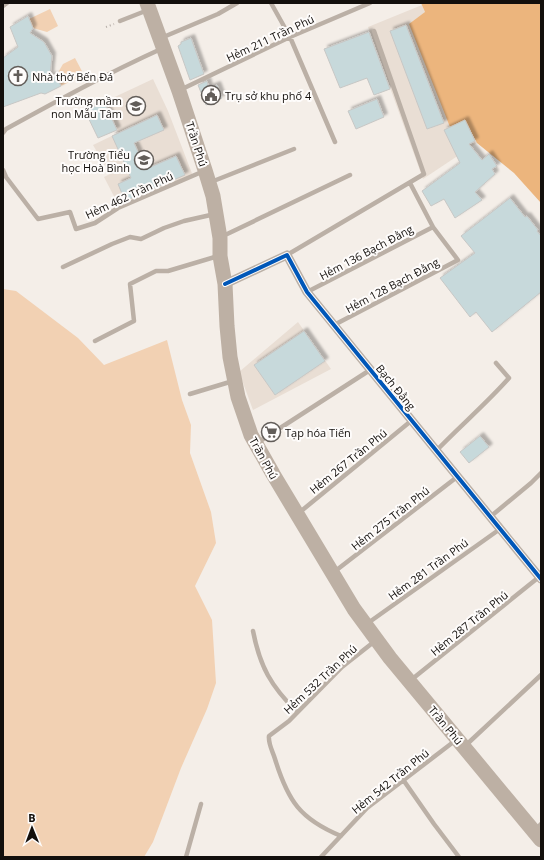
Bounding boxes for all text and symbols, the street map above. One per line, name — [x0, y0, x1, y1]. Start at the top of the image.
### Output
street label: Hẻm 211 Trần Phú — [224, 11, 316, 65]
church icon: Nhà thờ Bến Đá — [7, 65, 29, 87]
place label: Nhà thờ Bến Đá — [32, 69, 113, 84]
public building icon: Trụ sở khu phố 4 — [200, 84, 222, 106]
place label: Trụ sở khu phố 4 — [225, 88, 312, 103]
place label: Trường mầm non Mẫu Tâm — [51, 93, 122, 121]
school or university icon: Trường mầm non Mẫu Tâm — [125, 95, 147, 117]
street label: Trần Phú — [183, 120, 211, 168]
place label: Trường Tiểu học Hoà Bình — [61, 147, 130, 175]
school or university icon: Trường Tiểu học Hoà Bình — [133, 149, 155, 171]
street label: Hẻm 462 Trần Phú — [83, 168, 175, 222]
street label: Hẻm 136 Bạch Đằng — [317, 221, 415, 283]
street label: Hẻm 128 Bạch Đằng — [343, 254, 441, 316]
street label: Bạch Đằng — [373, 361, 419, 413]
supermarket icon: Tạp hóa Tiến — [260, 421, 282, 443]
place label: Tạp hóa Tiến — [285, 425, 351, 440]
street label: Hẻm 267 Trần Phú — [306, 425, 390, 497]
street label: Trần Phú — [246, 434, 282, 482]
street label: Hẻm 275 Trần Phú — [348, 483, 432, 553]
street label: Hẻm 281 Trần Phú — [385, 535, 471, 603]
street label: Hẻm 287 Trần Phú — [427, 587, 511, 659]
street label: Hẻm 532 Trần Phú — [280, 641, 360, 717]
street label: Trần Phú — [425, 702, 467, 748]
street label: Hẻm 542 Trần Phú — [348, 745, 432, 817]
north arrow — [12, 808, 52, 848]
text: B — [28, 810, 36, 825]

